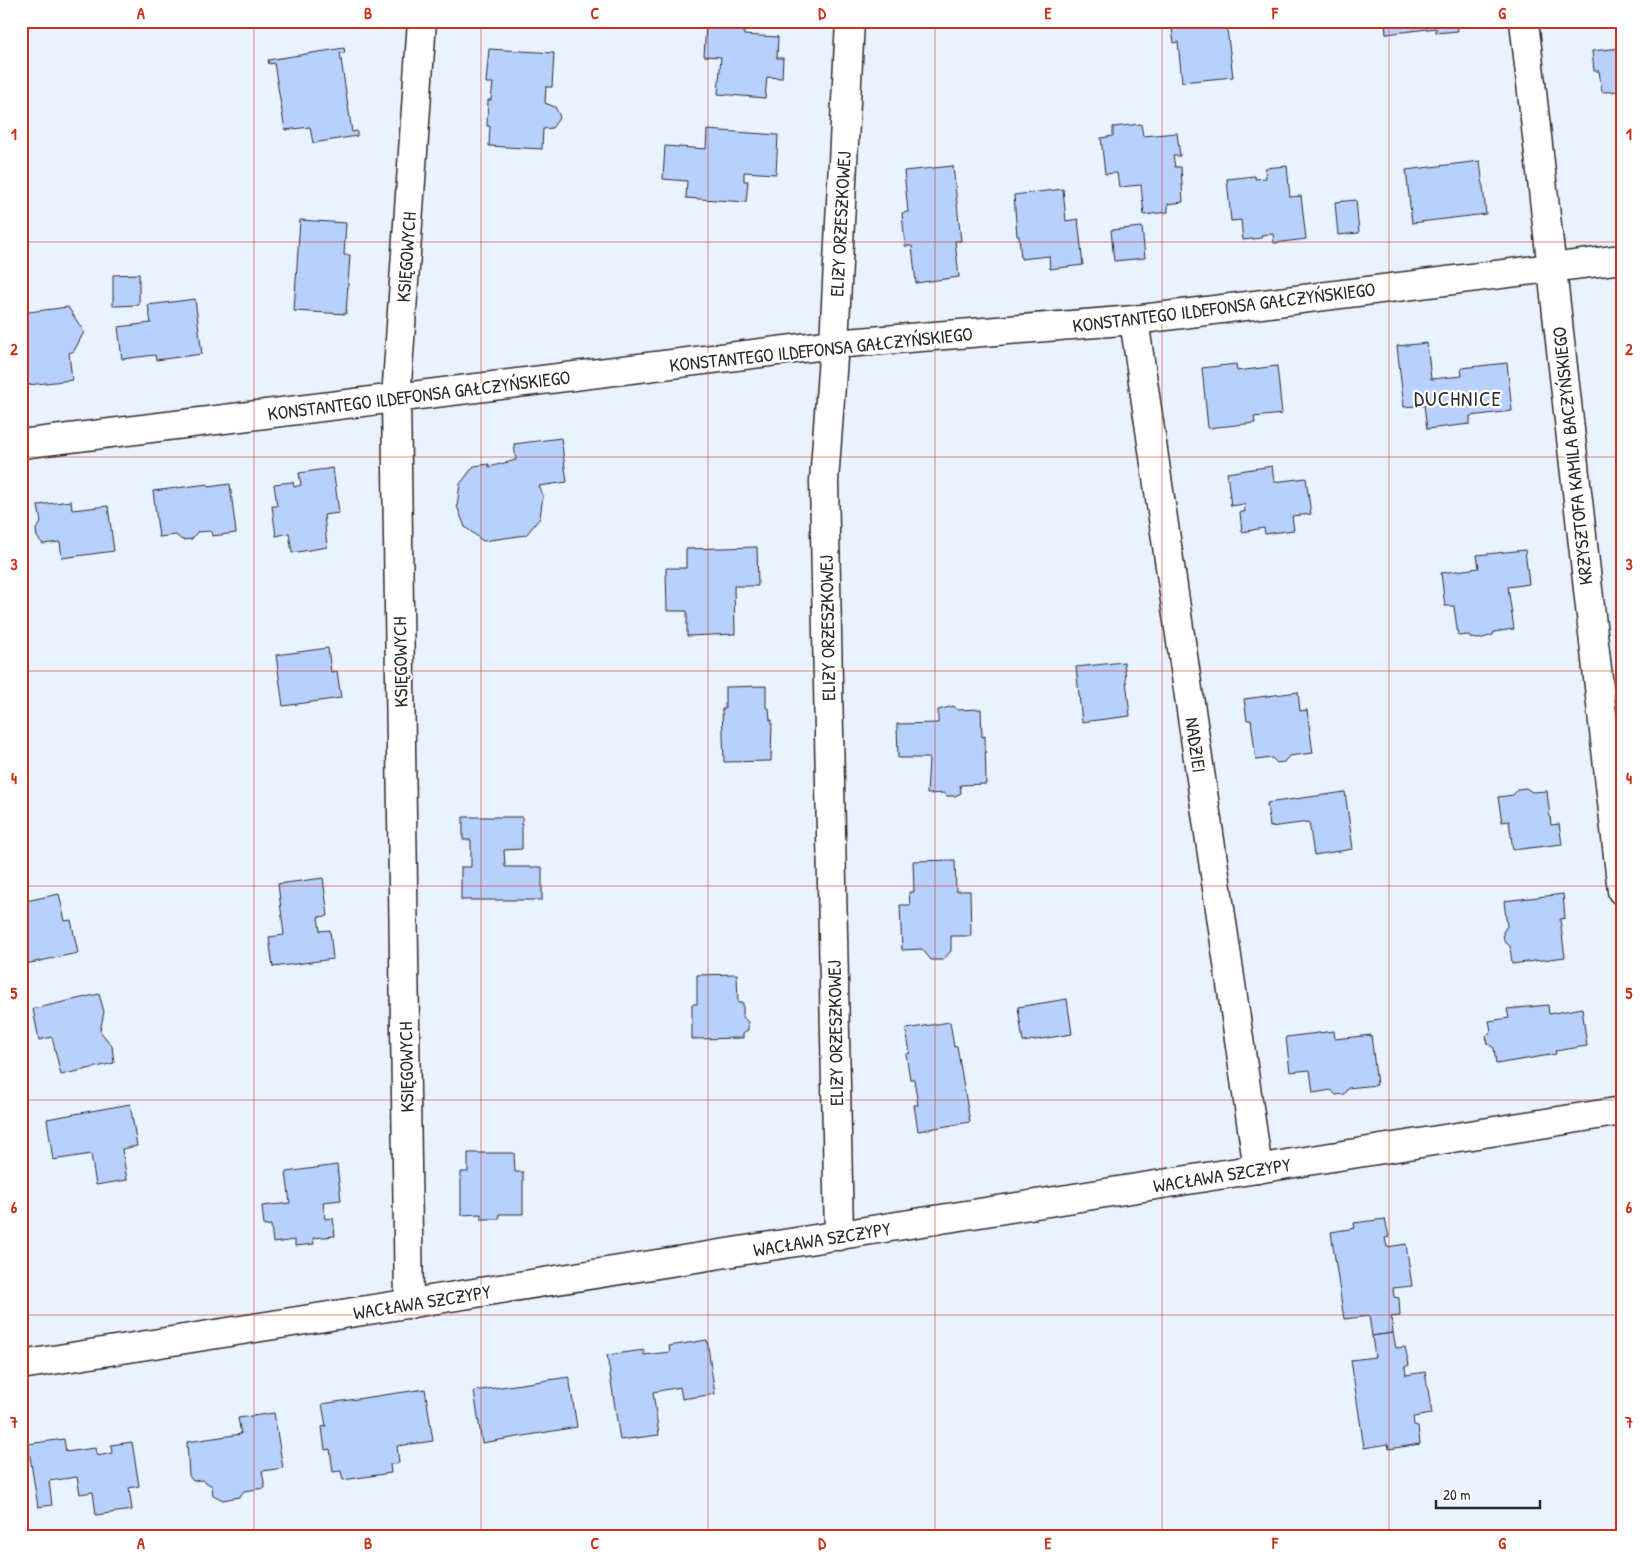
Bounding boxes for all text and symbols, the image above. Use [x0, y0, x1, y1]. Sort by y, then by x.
text: A [137, 2, 145, 24]
text: B [364, 2, 372, 24]
text: C [591, 2, 600, 24]
text: D [818, 2, 826, 24]
text: E [1044, 2, 1052, 24]
text: F [1271, 2, 1279, 24]
text: G [1498, 2, 1506, 24]
text: 1 [11, 123, 17, 145]
text: 1 [1626, 123, 1632, 145]
street label: ELIZY ORZESZKOWEJ [823, 151, 857, 297]
street label: KSIĘGOWYCH [390, 211, 422, 303]
street label: KONSTANTEGO ILDEFONSA GAŁCZYŃSKIEGO [1071, 276, 1377, 338]
street label: KONSTANTEGO ILDEFONSA GAŁCZYŃSKIEGO [668, 320, 974, 378]
street label: KRZYSZTOFA KAMILA BACZYŃSKIEGO [1546, 326, 1598, 586]
text: 2 [10, 338, 18, 360]
text: 2 [1625, 338, 1633, 360]
street label: KONSTANTEGO ILDEFONSA GAŁCZYŃSKIEGO [266, 364, 572, 426]
district label: DUCHNICE [1414, 384, 1502, 413]
text: 3 [10, 553, 18, 575]
text: 3 [1625, 553, 1633, 575]
street label: ELIZY ORZESZKOWEJ [813, 555, 841, 701]
street label: KSIĘGOWYCH [386, 616, 414, 708]
street label: NADZIEI [1179, 716, 1213, 774]
text: 4 [11, 767, 17, 789]
text: 4 [1626, 767, 1632, 789]
street label: ELIZY ORZESZKOWEJ [821, 960, 849, 1106]
text: 5 [11, 982, 18, 1004]
text: 5 [1626, 982, 1633, 1004]
street label: KSIĘGOWYCH [392, 1021, 420, 1113]
street label: WACŁAWA SZCZYPY [1151, 1151, 1293, 1199]
text: 6 [11, 1196, 18, 1218]
text: 6 [1626, 1196, 1633, 1218]
street label: WACŁAWA SZCZYPY [751, 1215, 893, 1263]
street label: WACŁAWA SZCZYPY [351, 1278, 493, 1326]
text: 7 [9, 1411, 18, 1433]
text: 7 [1624, 1411, 1633, 1433]
scale bar [1436, 1477, 1539, 1509]
text: 20 m [1443, 1484, 1470, 1505]
text: A [137, 1532, 145, 1554]
text: B [364, 1532, 372, 1554]
text: C [591, 1532, 600, 1554]
text: D [818, 1532, 826, 1554]
text: E [1044, 1532, 1052, 1554]
text: F [1271, 1532, 1279, 1554]
text: G [1498, 1532, 1506, 1554]

